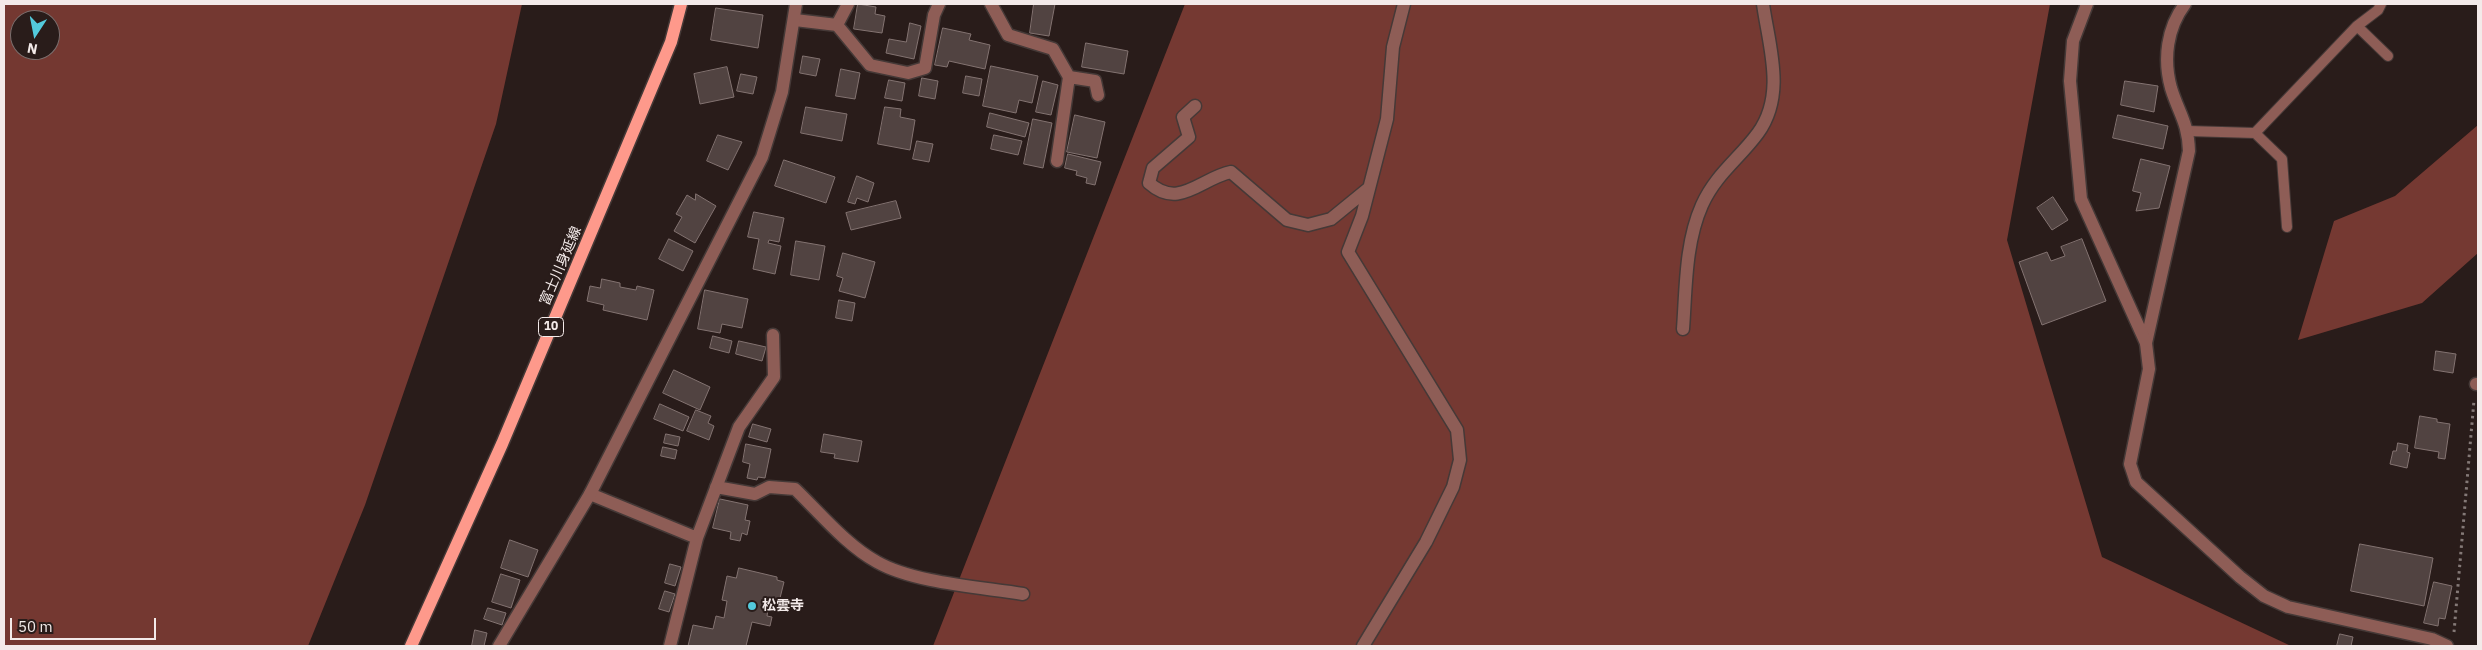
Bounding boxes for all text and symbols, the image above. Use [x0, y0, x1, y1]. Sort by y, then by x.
north arrow [10, 10, 60, 60]
text: N [26, 39, 39, 59]
street label: 富士川身延線 [537, 224, 585, 308]
road number: 10 [538, 318, 564, 337]
place label: 松雲寺 [762, 598, 804, 614]
marker: 松雲寺 [746, 600, 758, 612]
scale bar [12, 608, 159, 640]
text: 50 m [18, 617, 53, 636]

